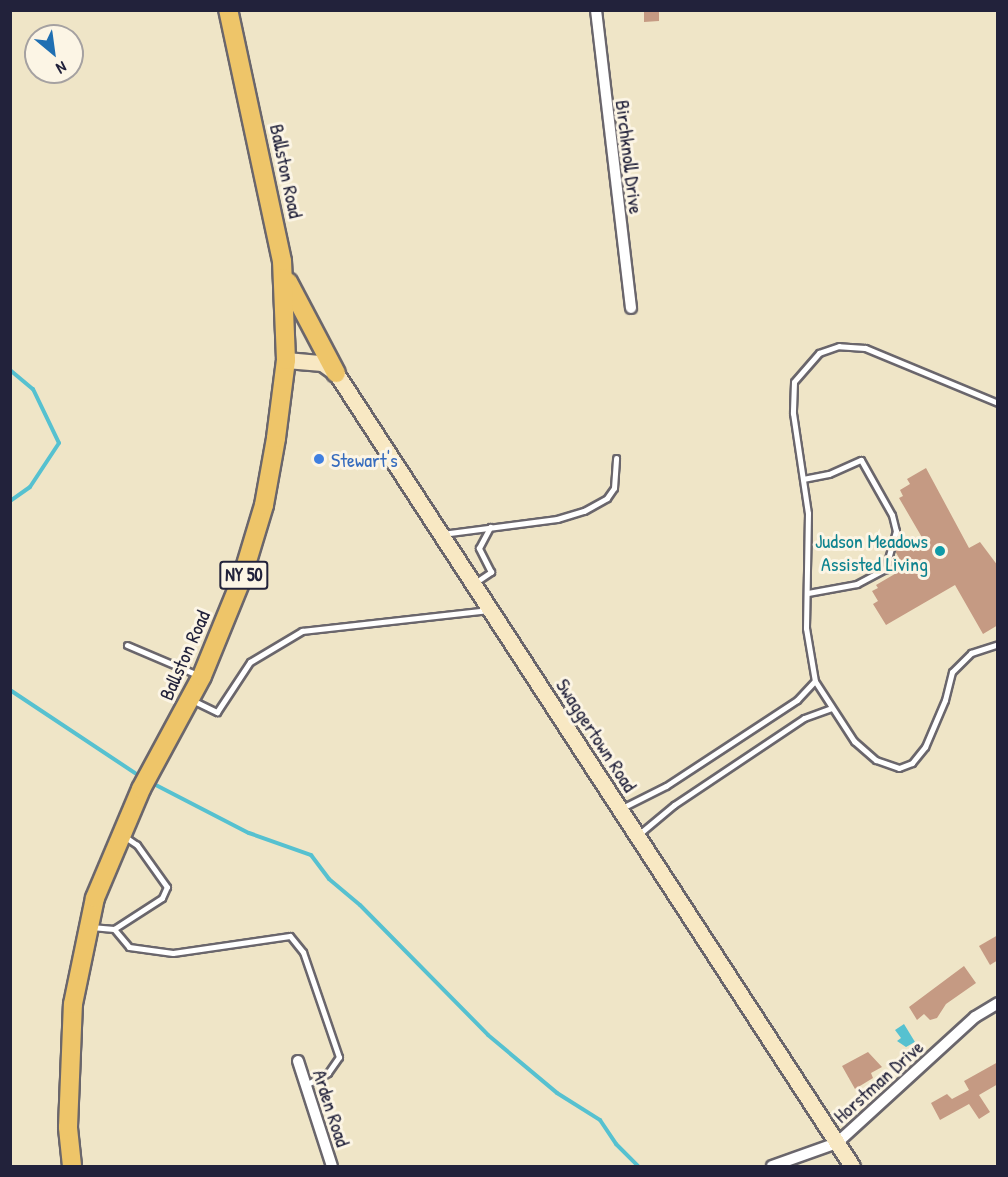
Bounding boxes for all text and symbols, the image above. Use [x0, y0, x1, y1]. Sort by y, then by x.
north arrow [24, 24, 84, 84]
text: N [53, 56, 71, 80]
street label: Birchknoll Drive [611, 99, 649, 215]
street label: Ballston Road [265, 122, 309, 220]
place label: Stewart's [331, 447, 398, 471]
marker: Stewart's [312, 452, 326, 466]
place label: Judson Meadows Assisted Living [815, 528, 928, 575]
marker: Judson Meadows Assisted Living [933, 544, 947, 558]
road number: NY 50 [218, 560, 270, 590]
street label: Ballston Road [154, 606, 214, 704]
street label: Swaggertown Road [551, 674, 643, 796]
street label: Horstman Drive [828, 1034, 928, 1128]
street label: Arden Road [308, 1066, 356, 1150]

